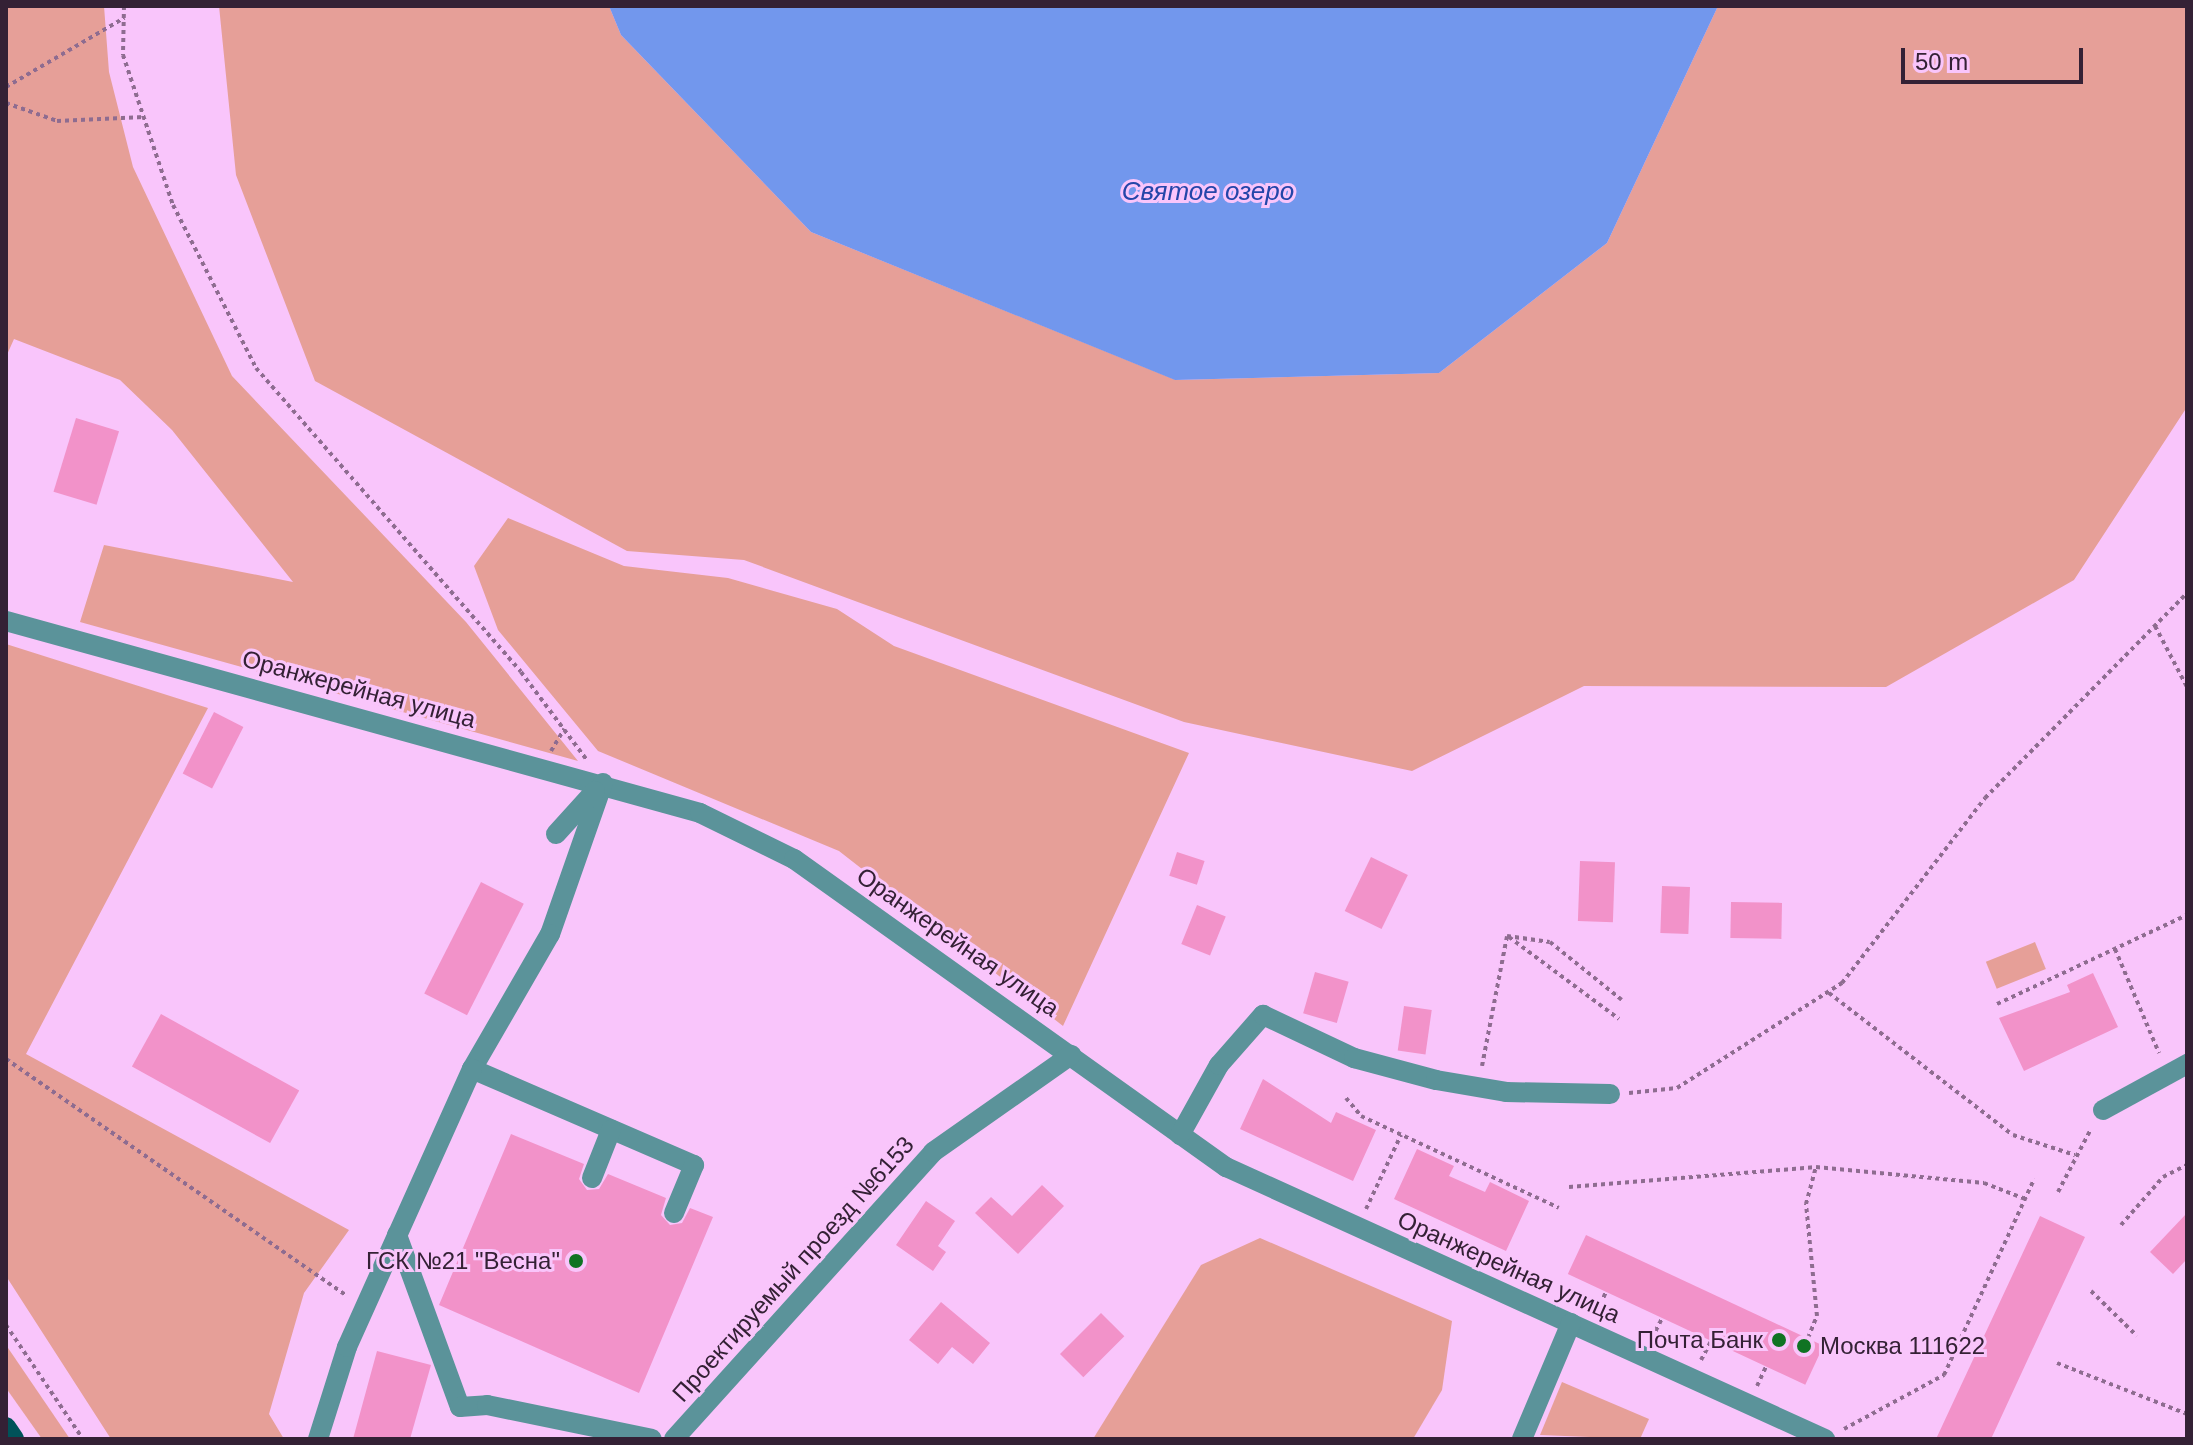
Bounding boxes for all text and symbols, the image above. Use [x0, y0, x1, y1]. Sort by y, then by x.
scale bar [1905, 32, 2087, 82]
text: 50 m [1915, 48, 1968, 75]
water label: Святое озеро [1122, 176, 1294, 208]
street label: Оранжерейная улица [239, 644, 479, 734]
street label: Оранжерейная улица [851, 861, 1065, 1023]
street label: Проектируемый проезд №6153 [666, 1130, 920, 1408]
street label: Оранжерейная улица [1393, 1205, 1625, 1329]
place label: ГСК №21 "Весна" [366, 1247, 560, 1275]
marker: ГСК №21 "Весна" [567, 1252, 585, 1270]
place label: Почта Банк [1637, 1326, 1763, 1354]
marker: Почта Банк [1770, 1331, 1788, 1349]
place label: Москва 111622 [1820, 1332, 1985, 1360]
marker: Москва 111622 [1795, 1337, 1813, 1355]

